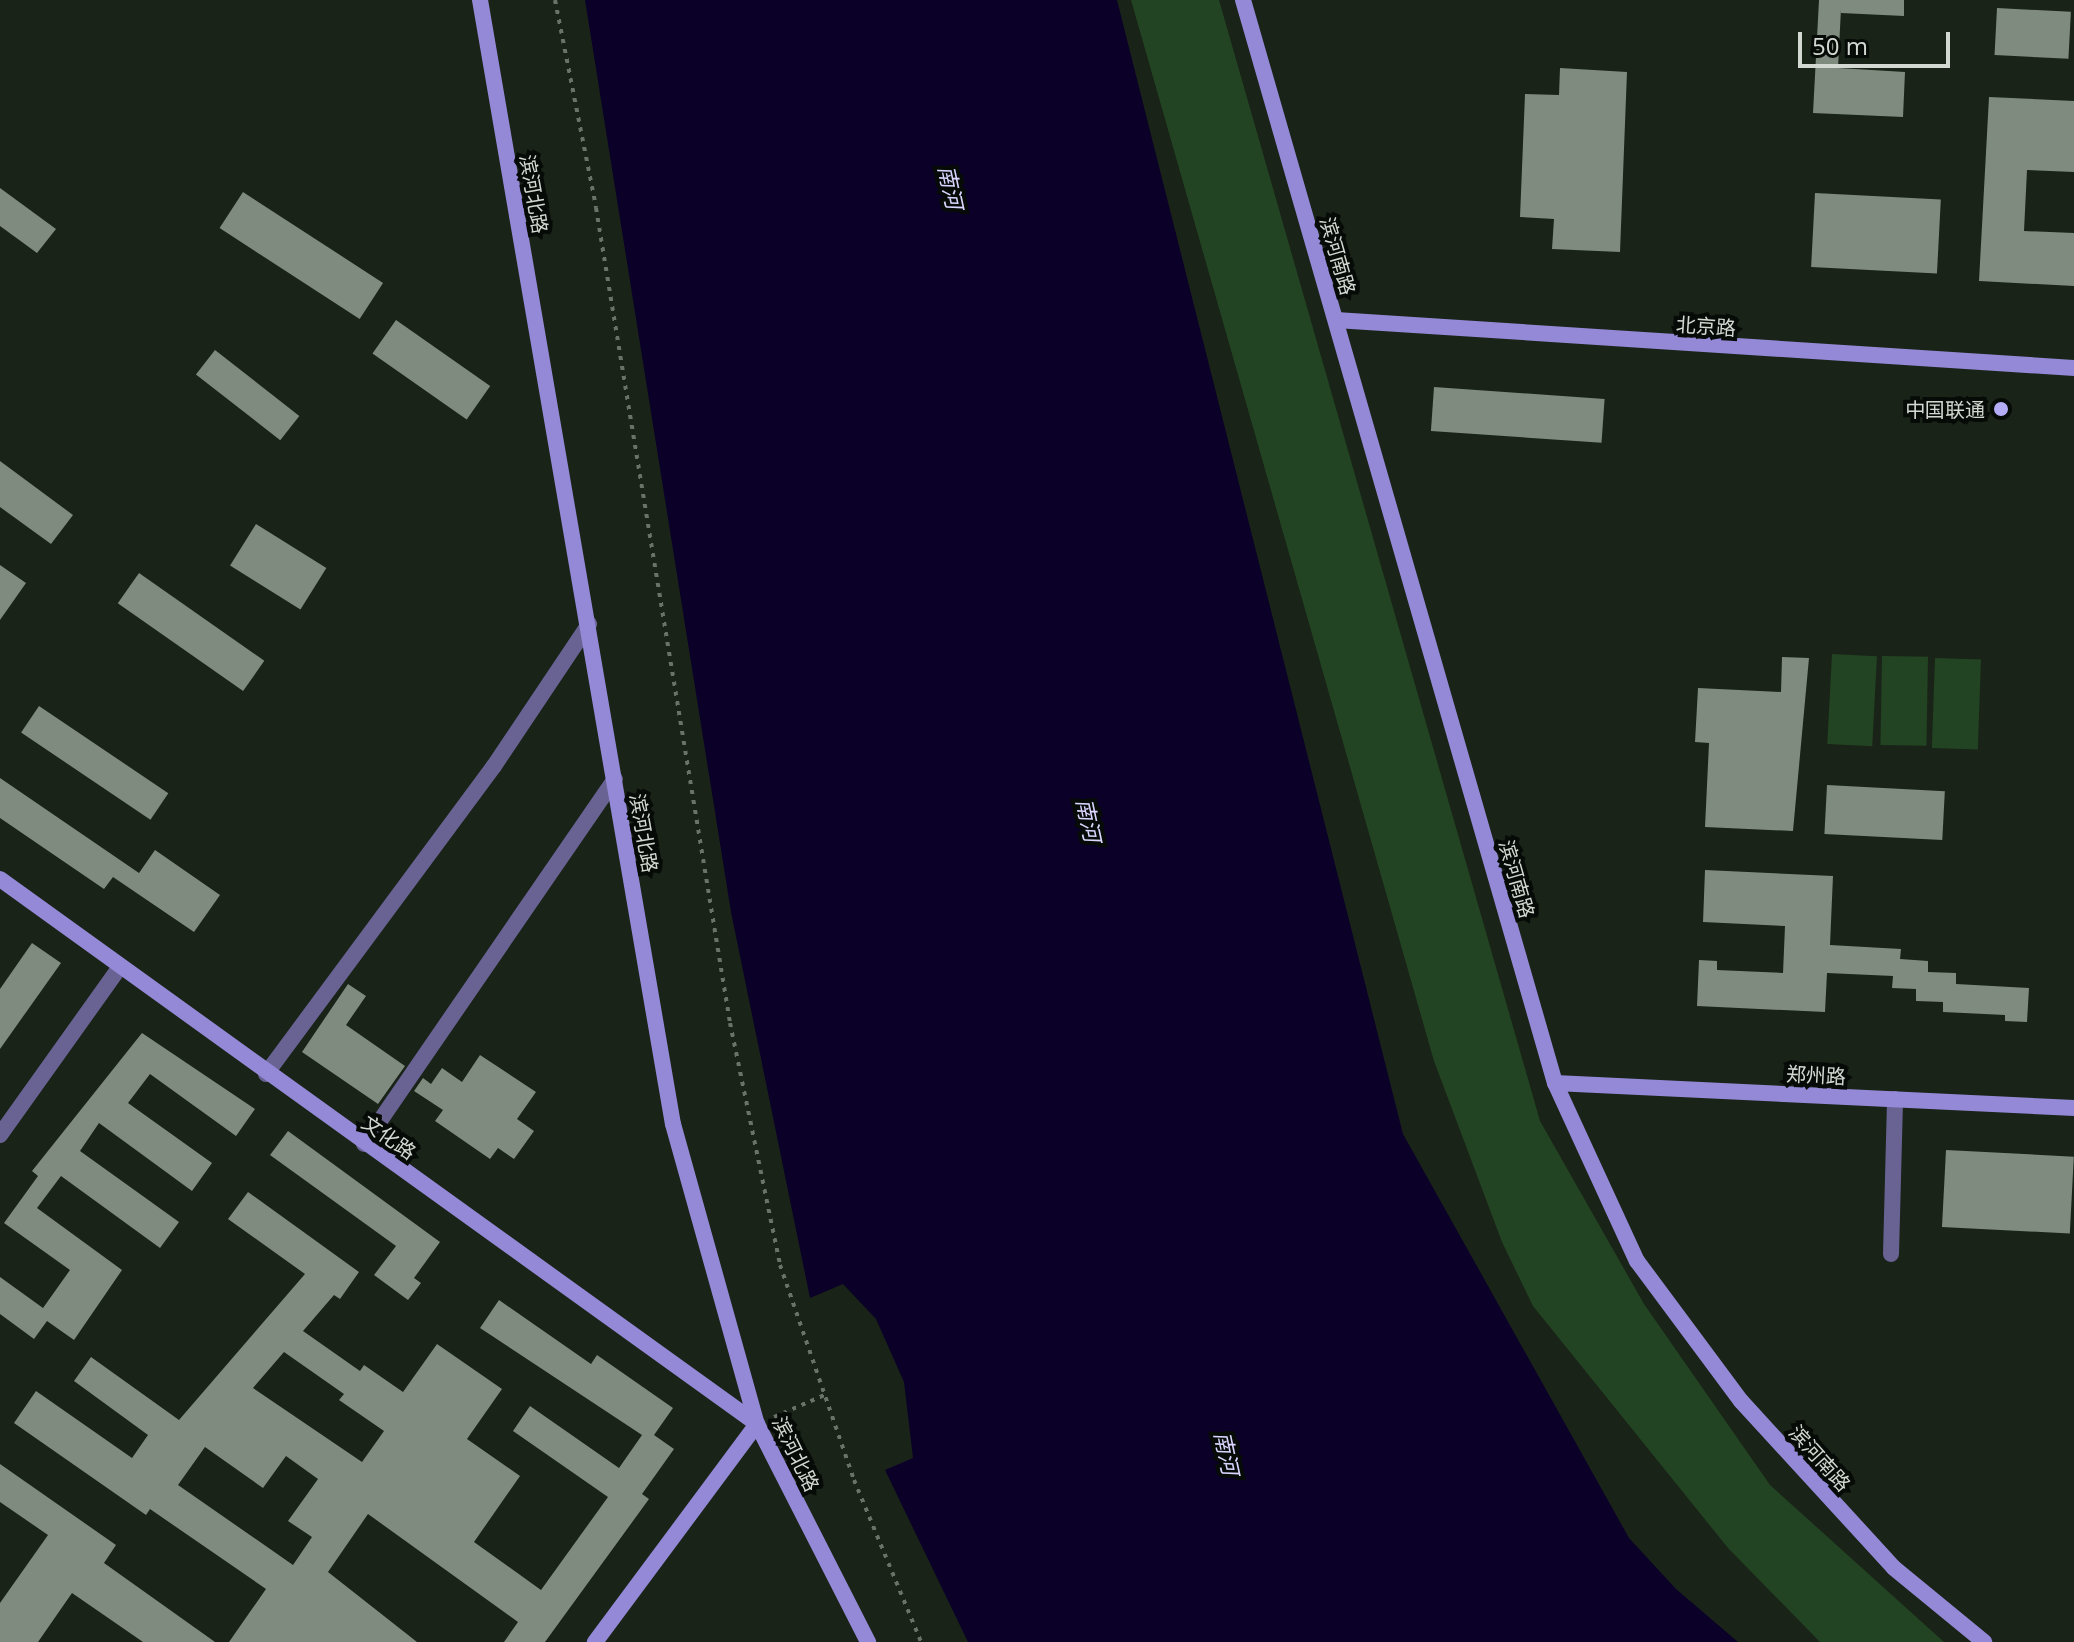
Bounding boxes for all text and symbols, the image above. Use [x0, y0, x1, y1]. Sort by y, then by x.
scale bar [1802, 16, 1954, 66]
text: 50 m [1812, 29, 1868, 62]
street label: 滨河北路 [515, 153, 553, 235]
water label: 南河 [934, 163, 968, 211]
street label: 滨河南路 [1315, 214, 1361, 298]
street label: 北京路 [1675, 312, 1737, 340]
place label: 中国联通 [1905, 397, 1985, 421]
marker: 中国联通 [1992, 400, 2010, 418]
street label: 滨河北路 [625, 792, 663, 874]
water label: 南河 [1072, 796, 1106, 844]
street label: 滨河南路 [1494, 837, 1540, 921]
street label: 郑州路 [1785, 1061, 1847, 1089]
street label: 文化路 [358, 1110, 420, 1164]
street label: 滨河北路 [768, 1413, 824, 1495]
street label: 滨河南路 [1784, 1420, 1856, 1496]
water label: 南河 [1210, 1429, 1244, 1477]

